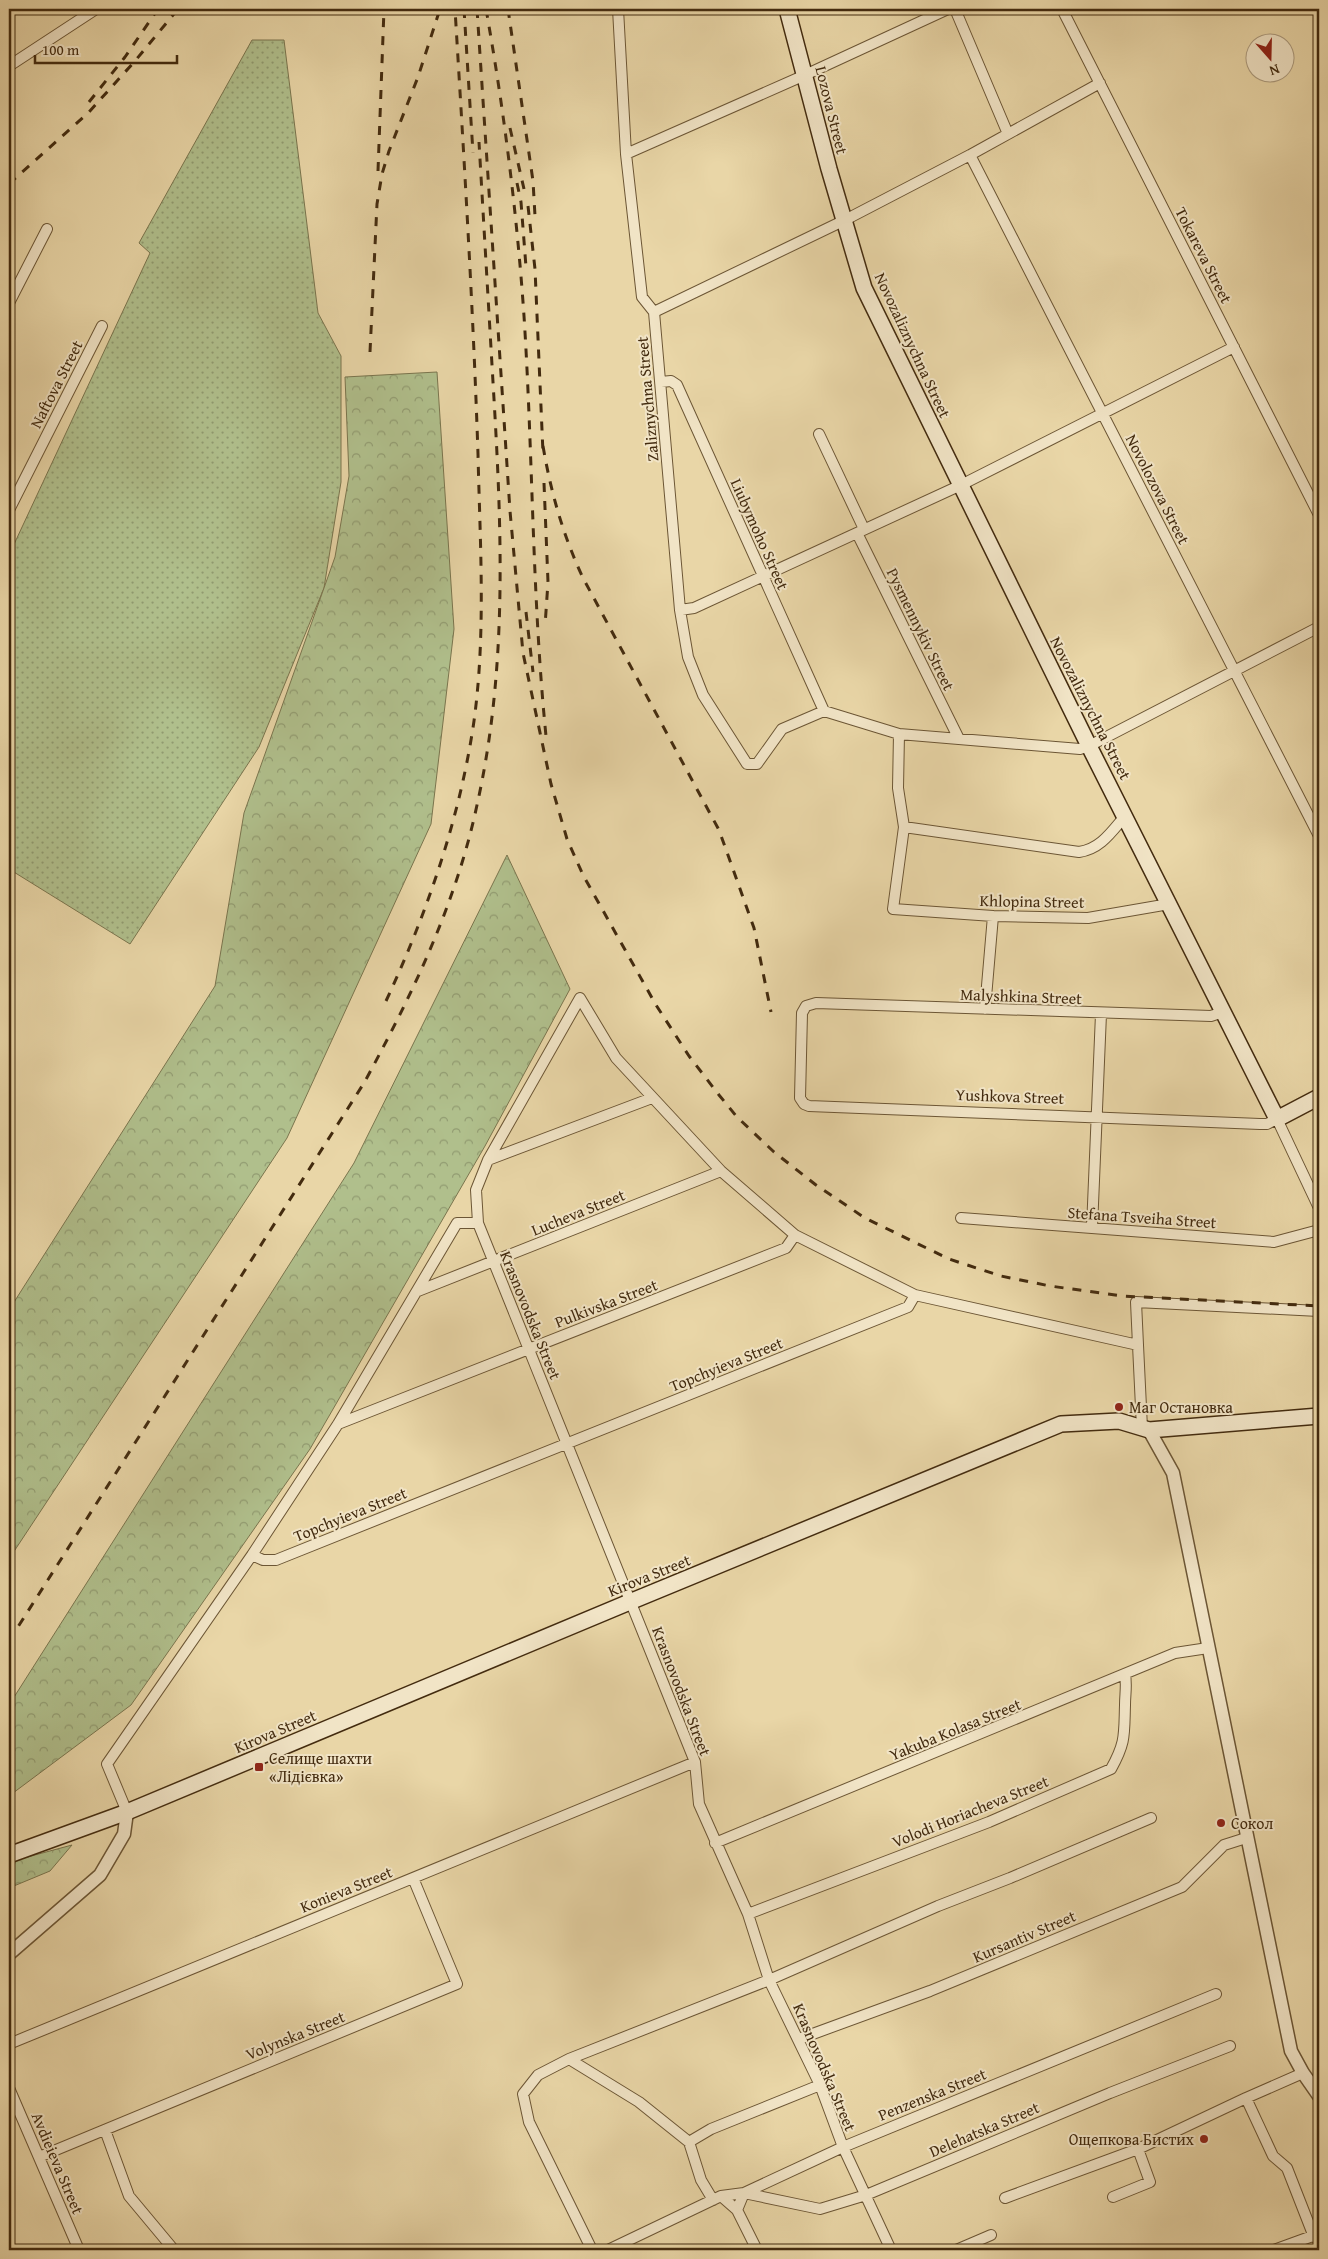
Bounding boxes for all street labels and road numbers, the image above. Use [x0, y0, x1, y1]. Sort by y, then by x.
street label: Lozova Street [809, 63, 855, 157]
street label: Tokareva Street [1169, 203, 1239, 308]
street label: Novozaliznychna Street [869, 268, 957, 422]
street label: Zaliznychna Street [630, 335, 664, 462]
street label: Naftova Street [24, 336, 89, 432]
street label: Novolozova Street [1120, 430, 1196, 549]
street label: Liubymoho Street [725, 474, 795, 594]
street label: Pysmennykiv Street [881, 564, 961, 695]
street label: Novozaliznychna Street [1044, 632, 1138, 784]
street label: Khlopina Street [979, 888, 1085, 914]
street label: Malyshkina Street [960, 982, 1083, 1010]
street label: Yushkova Street [955, 1082, 1065, 1110]
street label: Lucheva Street [528, 1182, 629, 1242]
street label: Stefana Tsveiha Street [1067, 1200, 1218, 1234]
street label: Krasnovodska Street [494, 1247, 568, 1383]
street label: Pulkivska Street [551, 1272, 661, 1334]
street label: Topchyieva Street [666, 1330, 787, 1398]
street label: Topchyieva Street [290, 1480, 411, 1548]
street label: Kirova Street [604, 1547, 694, 1602]
street label: Krasnovodska Street [646, 1623, 718, 1760]
street label: Yakuba Kolasa Street [886, 1692, 1025, 1766]
street label: Kirova Street [230, 1703, 320, 1759]
street label: Volodi Horiacheva Street [888, 1768, 1052, 1853]
street label: Konieva Street [296, 1859, 396, 1918]
street label: Kursantiv Street [969, 1903, 1080, 1968]
street label: Krasnovodska Street [787, 1999, 863, 2135]
street label: Volynska Street [242, 2004, 349, 2066]
street label: Penzenska Street [874, 2061, 990, 2127]
street label: Delehatska Street [925, 2095, 1043, 2163]
street label: Avdieieva Street [26, 2108, 90, 2218]

